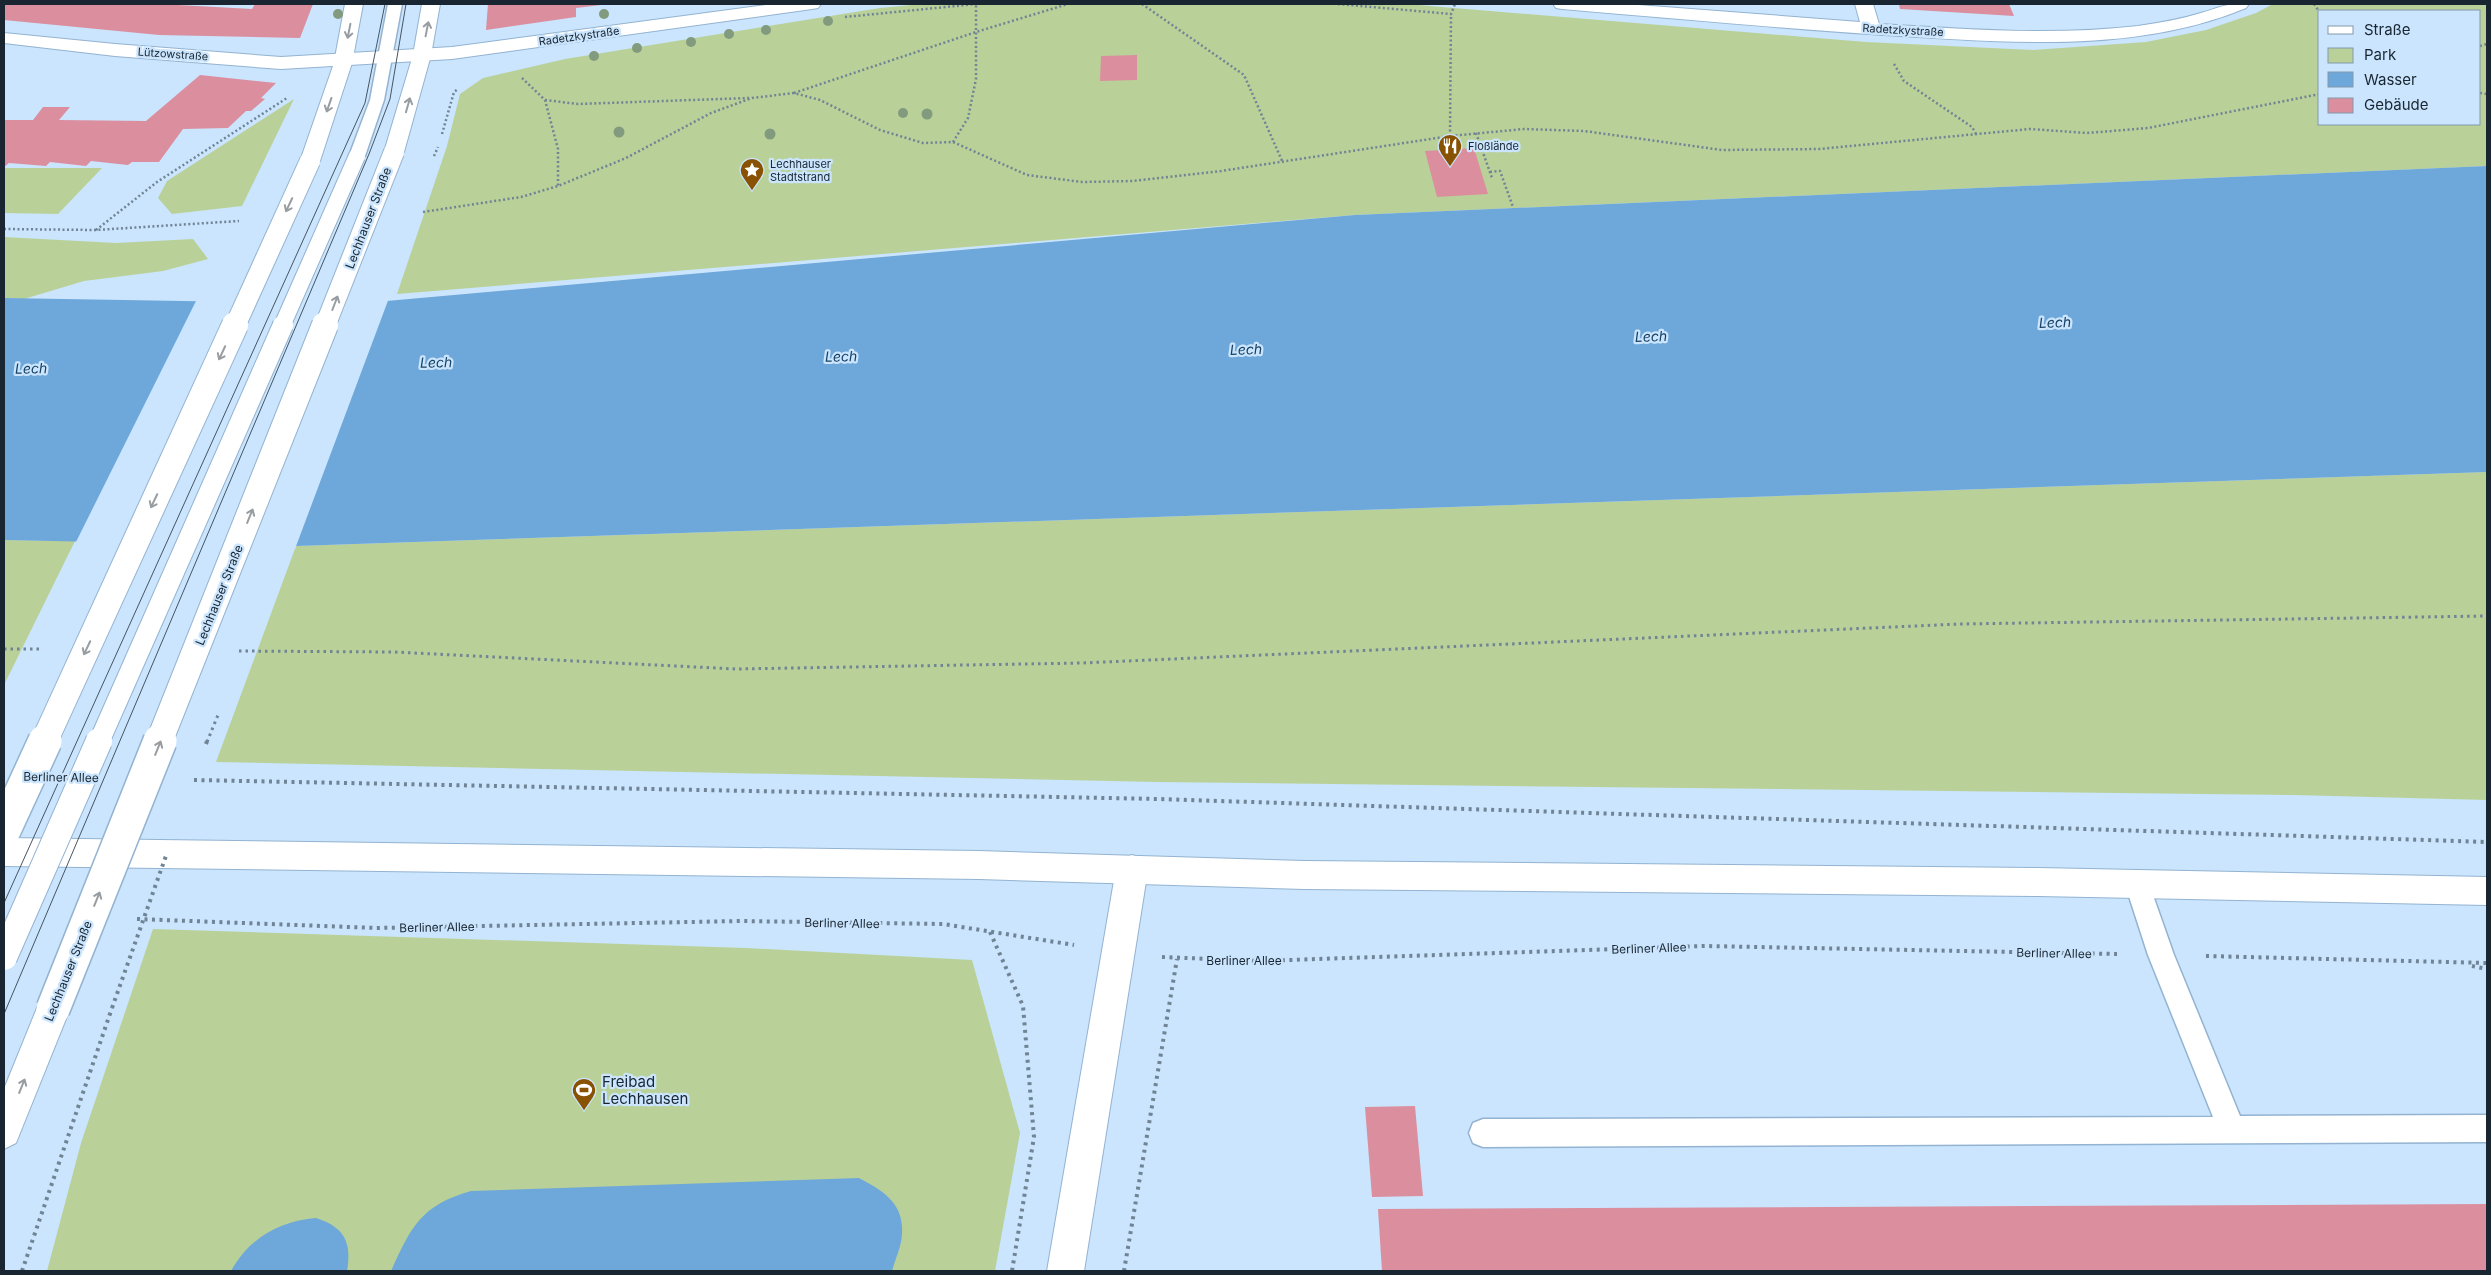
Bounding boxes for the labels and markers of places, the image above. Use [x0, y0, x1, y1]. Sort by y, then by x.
restaurant icon: Floßlände [1437, 133, 1463, 167]
place label: Floßlände [1468, 139, 1519, 153]
place icon: Lechhauser Stadtstrand [739, 157, 765, 191]
place label: Lechhauser Stadtstrand [770, 157, 831, 184]
place label: Freibad Lechhausen [602, 1072, 688, 1108]
sports icon: Freibad Lechhausen [571, 1077, 597, 1111]

